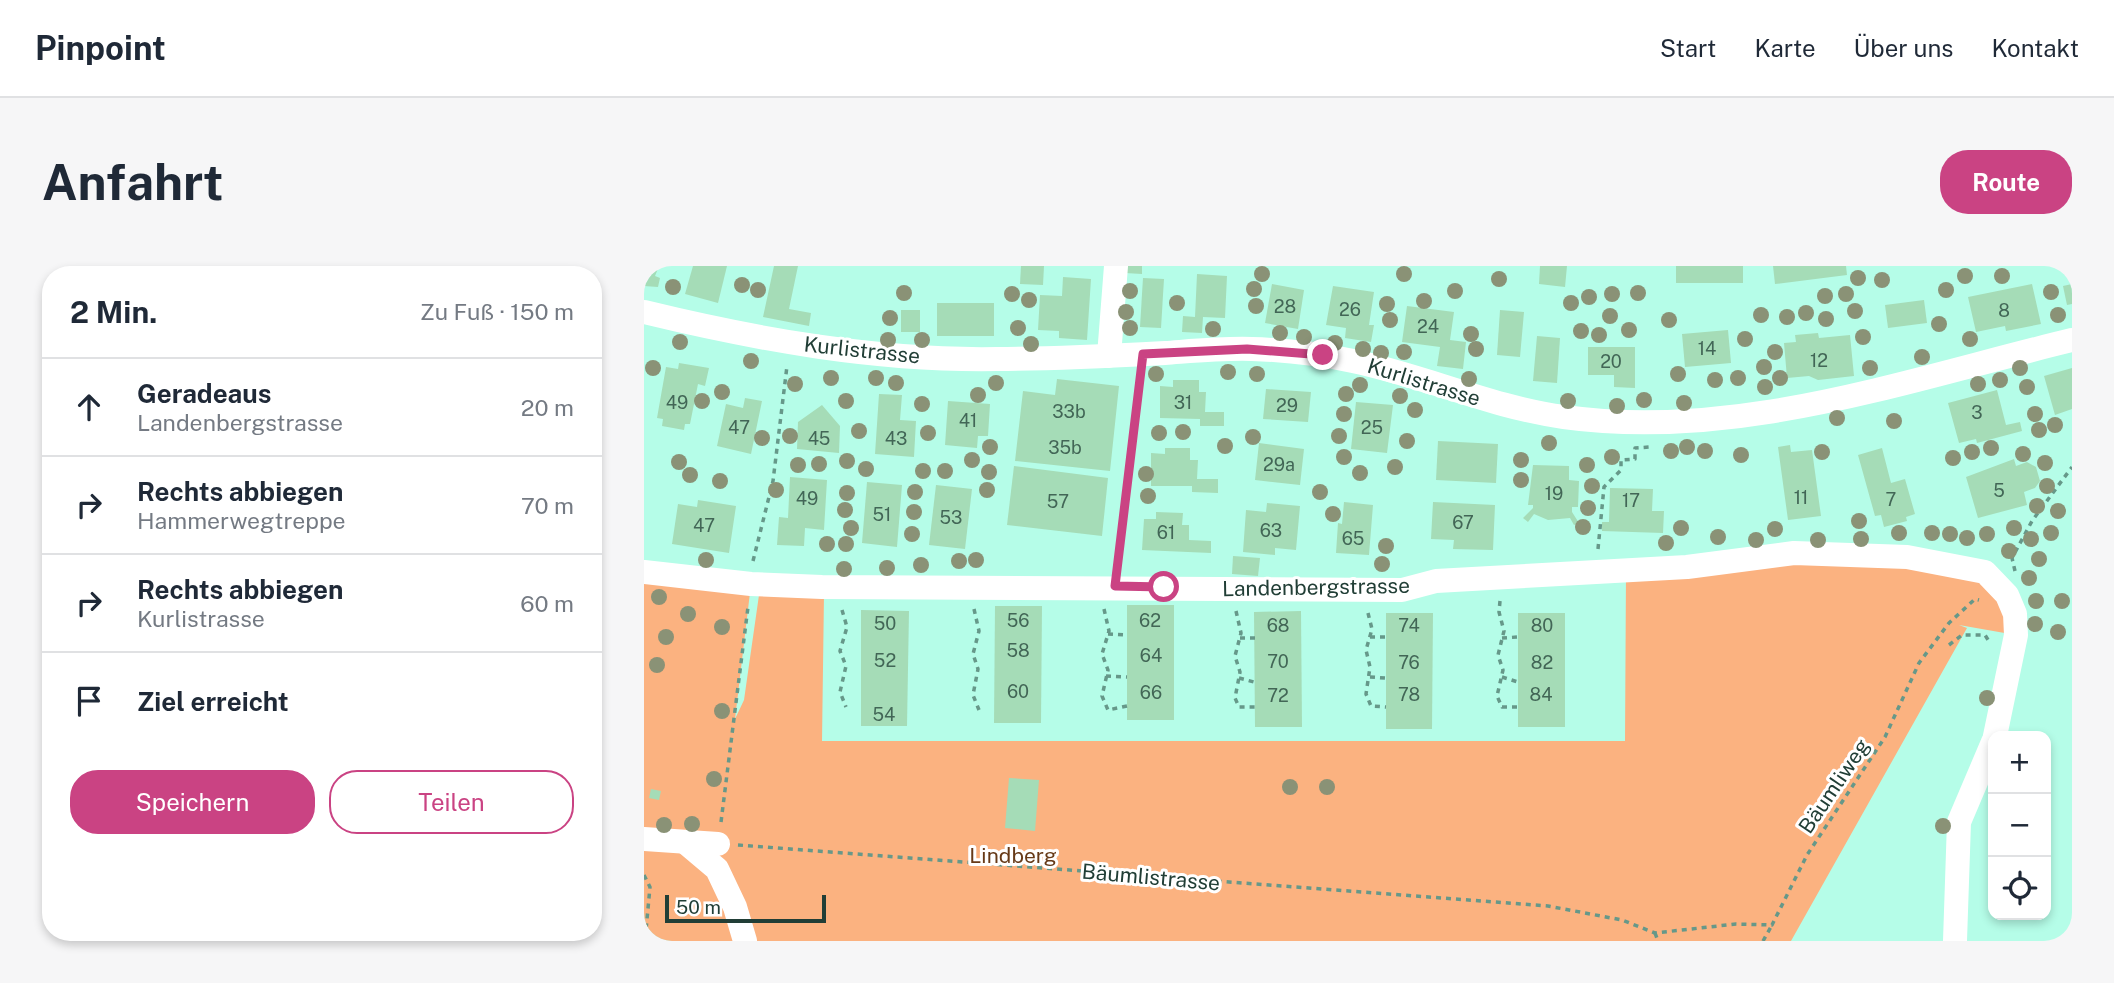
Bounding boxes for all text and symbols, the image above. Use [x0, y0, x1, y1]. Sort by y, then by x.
text: Pinpoint [35, 29, 166, 67]
text: Start [1660, 34, 1716, 62]
text: Karte [1754, 34, 1816, 62]
text: Über uns [1854, 34, 1953, 62]
text: Kontakt [1991, 34, 2079, 62]
button: Route [1940, 150, 2072, 214]
text: Anfahrt [42, 153, 223, 211]
text: 2 Min. [70, 294, 157, 330]
house number: 28 [1274, 296, 1296, 317]
text: Zu Fuß · 150 m [420, 298, 574, 325]
house number: 26 [1339, 299, 1361, 320]
house number: 8 [1998, 300, 2010, 321]
house number: 24 [1417, 316, 1439, 337]
street label: Kurlistrasse [803, 331, 921, 369]
house number: 14 [1698, 338, 1716, 359]
route end [1307, 339, 1338, 370]
house number: 12 [1810, 350, 1828, 371]
house number: 20 [1600, 351, 1622, 372]
street label: Kurlistrasse [1365, 353, 1483, 411]
text: Geradeaus [137, 378, 272, 409]
icon: ahead [70, 388, 108, 426]
house number: 49 [666, 392, 688, 413]
house number: 31 [1174, 392, 1192, 413]
text: 20 m [521, 394, 574, 421]
house number: 29 [1276, 395, 1298, 416]
house number: 33b [1052, 401, 1086, 422]
house number: 3 [1971, 402, 1983, 423]
text: Landenbergstrasse [137, 409, 343, 436]
house number: 41 [959, 410, 977, 431]
house number: 47 [728, 417, 750, 438]
house number: 25 [1361, 417, 1383, 438]
house number: 45 [808, 428, 830, 449]
house number: 43 [885, 428, 907, 449]
house number: 35b [1048, 437, 1082, 458]
house number: 29a [1263, 454, 1295, 475]
text: Rechts abbiegen [137, 476, 343, 507]
house number: 5 [1993, 480, 2005, 501]
house number: 19 [1545, 483, 1563, 504]
icon: right [70, 486, 108, 524]
house number: 11 [1794, 487, 1808, 508]
house number: 49 [796, 488, 818, 509]
house number: 7 [1886, 489, 1896, 510]
house number: 17 [1622, 490, 1640, 511]
house number: 57 [1047, 491, 1069, 512]
text: 70 m [521, 492, 574, 519]
house number: 51 [873, 504, 891, 525]
text: Hammerwegtreppe [137, 507, 346, 534]
house number: 53 [940, 507, 962, 528]
house number: 67 [1452, 512, 1474, 533]
house number: 47 [693, 515, 715, 536]
house number: 63 [1260, 520, 1282, 541]
house number: 61 [1157, 522, 1175, 543]
house number: 65 [1342, 528, 1364, 549]
route start [1148, 571, 1179, 602]
street label: Landenbergstrasse [1222, 573, 1410, 601]
text: Rechts abbiegen [137, 574, 343, 605]
icon: right [70, 584, 108, 622]
text: 60 m [520, 590, 574, 617]
text: Kurlistrasse [137, 605, 265, 632]
house number: 56 [1007, 610, 1029, 631]
house number: 62 [1139, 610, 1161, 631]
house number: 50 [874, 613, 896, 634]
house number: 68 [1267, 615, 1289, 636]
house number: 74 [1398, 615, 1420, 636]
house number: 80 [1531, 615, 1553, 636]
house number: 58 [1006, 640, 1030, 661]
house number: 64 [1140, 645, 1162, 666]
house number: 52 [874, 650, 896, 671]
house number: 70 [1267, 651, 1289, 672]
house number: 76 [1398, 652, 1420, 673]
house number: 82 [1531, 652, 1553, 673]
house number: 60 [1007, 681, 1029, 702]
icon: arrive [70, 682, 108, 720]
house number: 66 [1140, 682, 1162, 703]
house number: 78 [1398, 684, 1420, 705]
house number: 84 [1530, 684, 1552, 705]
house number: 72 [1267, 685, 1289, 706]
text: Ziel erreicht [137, 686, 289, 717]
house number: 54 [873, 704, 895, 725]
map controls [1988, 731, 2051, 920]
button: + [1988, 731, 2051, 794]
street label: Bäumliweg [1793, 734, 1875, 838]
button: Speichern [70, 770, 315, 834]
button: Teilen [329, 770, 574, 834]
button: − [1988, 794, 2051, 857]
park label: Lindberg [969, 843, 1057, 868]
button: locate [1988, 857, 2051, 920]
street label: Bäumlistrasse [1081, 859, 1221, 895]
scale bar [665, 892, 826, 924]
text: 50 m [676, 896, 721, 918]

